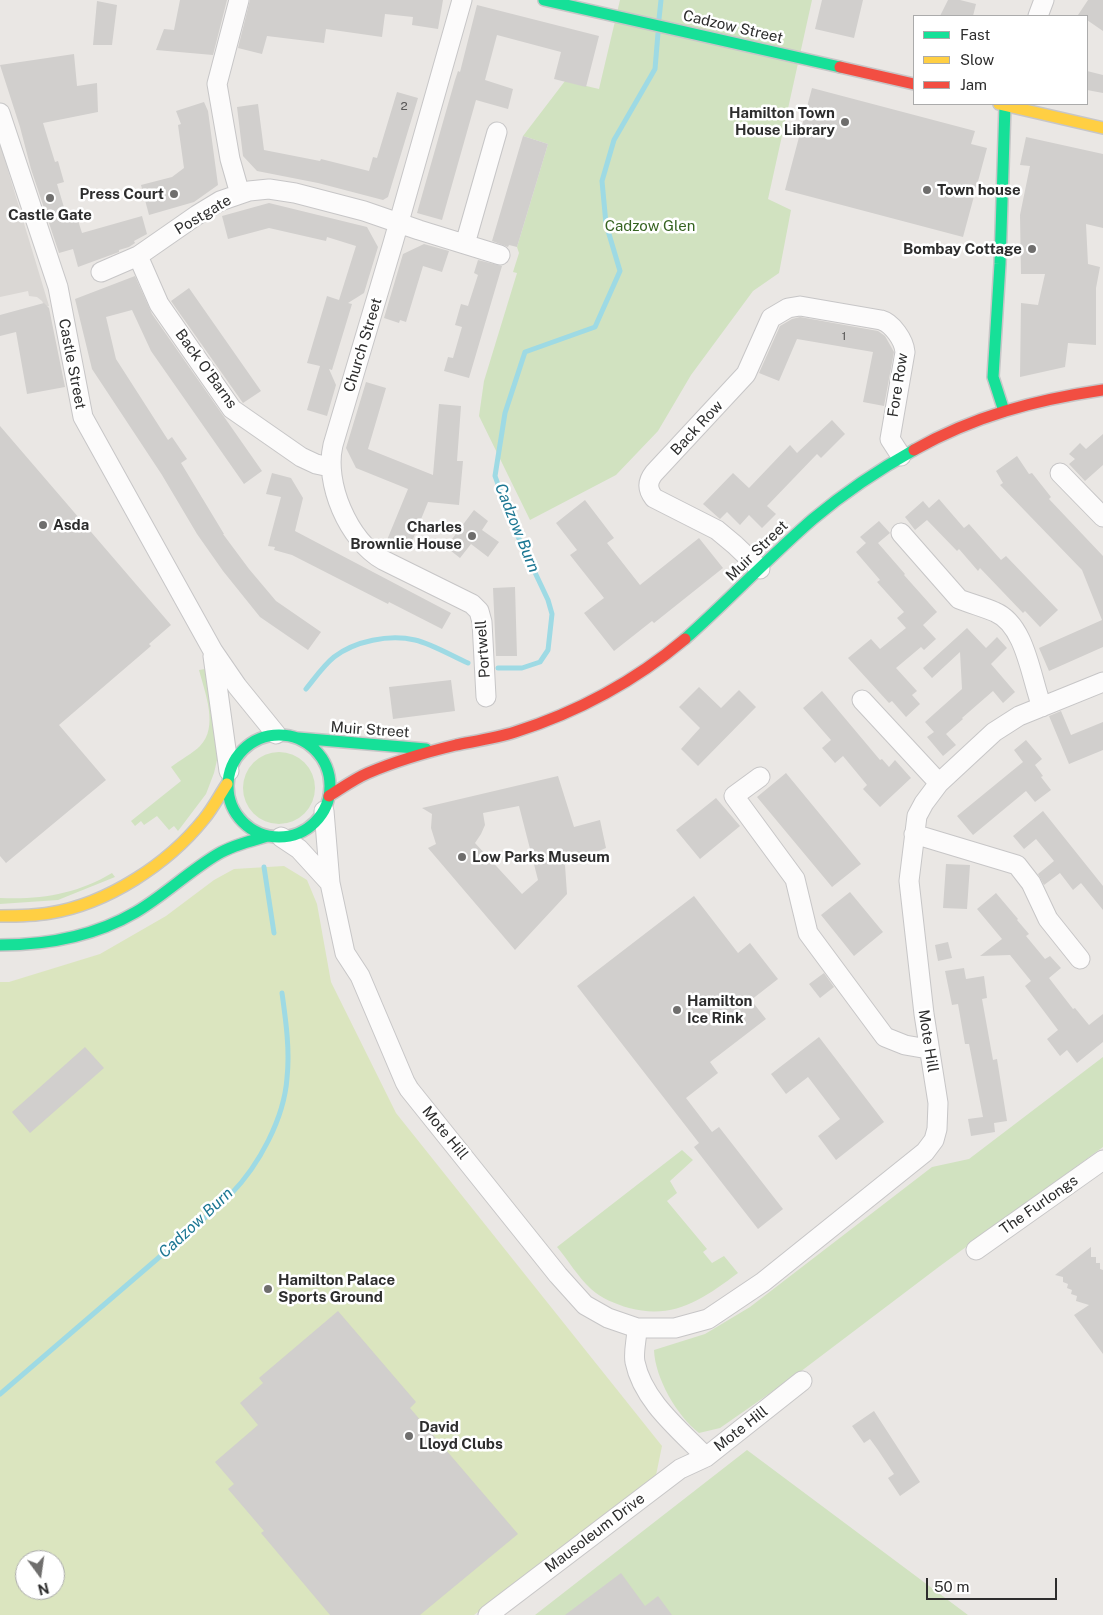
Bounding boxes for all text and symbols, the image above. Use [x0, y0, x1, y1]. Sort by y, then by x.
street label: Cadzow Street [681, 7, 785, 47]
legend [913, 15, 1088, 105]
text: Fast [960, 26, 990, 43]
text: Slow [960, 51, 994, 68]
text: Jam [960, 76, 987, 93]
house number: 2 [400, 99, 408, 113]
place label: Hamilton Town House Library [729, 104, 835, 139]
marker: Hamilton Town House Library [839, 116, 851, 128]
place label: Town house [937, 181, 1021, 199]
marker: Town house [921, 184, 933, 196]
place label: Press Court [80, 185, 164, 203]
marker: Press Court [168, 188, 180, 200]
street label: Postgate [172, 191, 234, 239]
marker: Castle Gate [44, 192, 56, 204]
place label: Castle Gate [8, 206, 92, 224]
park label: Cadzow Glen [605, 217, 695, 235]
place label: Bombay Cottage [903, 240, 1022, 258]
marker: Bombay Cottage [1026, 243, 1038, 255]
street label: Church Street [340, 296, 386, 394]
street label: Castle Street [54, 317, 90, 411]
street label: Back O'Barns [171, 326, 241, 412]
house number: 1 [842, 329, 846, 343]
street label: Fore Row [884, 351, 912, 419]
street label: Back Row [667, 397, 727, 459]
water label: Cadzow Burn [490, 481, 544, 575]
place label: Asda [53, 516, 89, 534]
street label: Muir Street [722, 517, 792, 585]
place label: Charles Brownlie House [350, 518, 462, 553]
marker: Asda [37, 519, 49, 531]
marker: Charles Brownlie House [466, 530, 478, 542]
street label: Portwell [472, 619, 494, 679]
street label: Muir Street [330, 718, 410, 742]
place label: Low Parks Museum [472, 848, 610, 866]
marker: Low Parks Museum [456, 851, 468, 863]
place label: Hamilton Ice Rink [687, 992, 752, 1027]
marker: Hamilton Ice Rink [671, 1004, 683, 1016]
street label: Mote Hill [914, 1008, 942, 1074]
street label: Mote Hill [418, 1103, 472, 1163]
street label: The Furlongs [997, 1172, 1081, 1238]
water label: Cadzow Burn [155, 1184, 237, 1262]
place label: Hamilton Palace Sports Ground [278, 1271, 395, 1306]
marker: Hamilton Palace Sports Ground [262, 1283, 274, 1295]
street label: Mote Hill [711, 1402, 771, 1456]
place label: David Lloyd Clubs [419, 1418, 503, 1453]
marker: David Lloyd Clubs [403, 1430, 415, 1442]
street label: Mausoleum Drive [542, 1490, 648, 1576]
north arrow [15, 1550, 65, 1600]
scale bar [928, 1568, 1059, 1600]
text: 50 m [934, 1578, 969, 1595]
text: N [36, 1579, 51, 1598]

